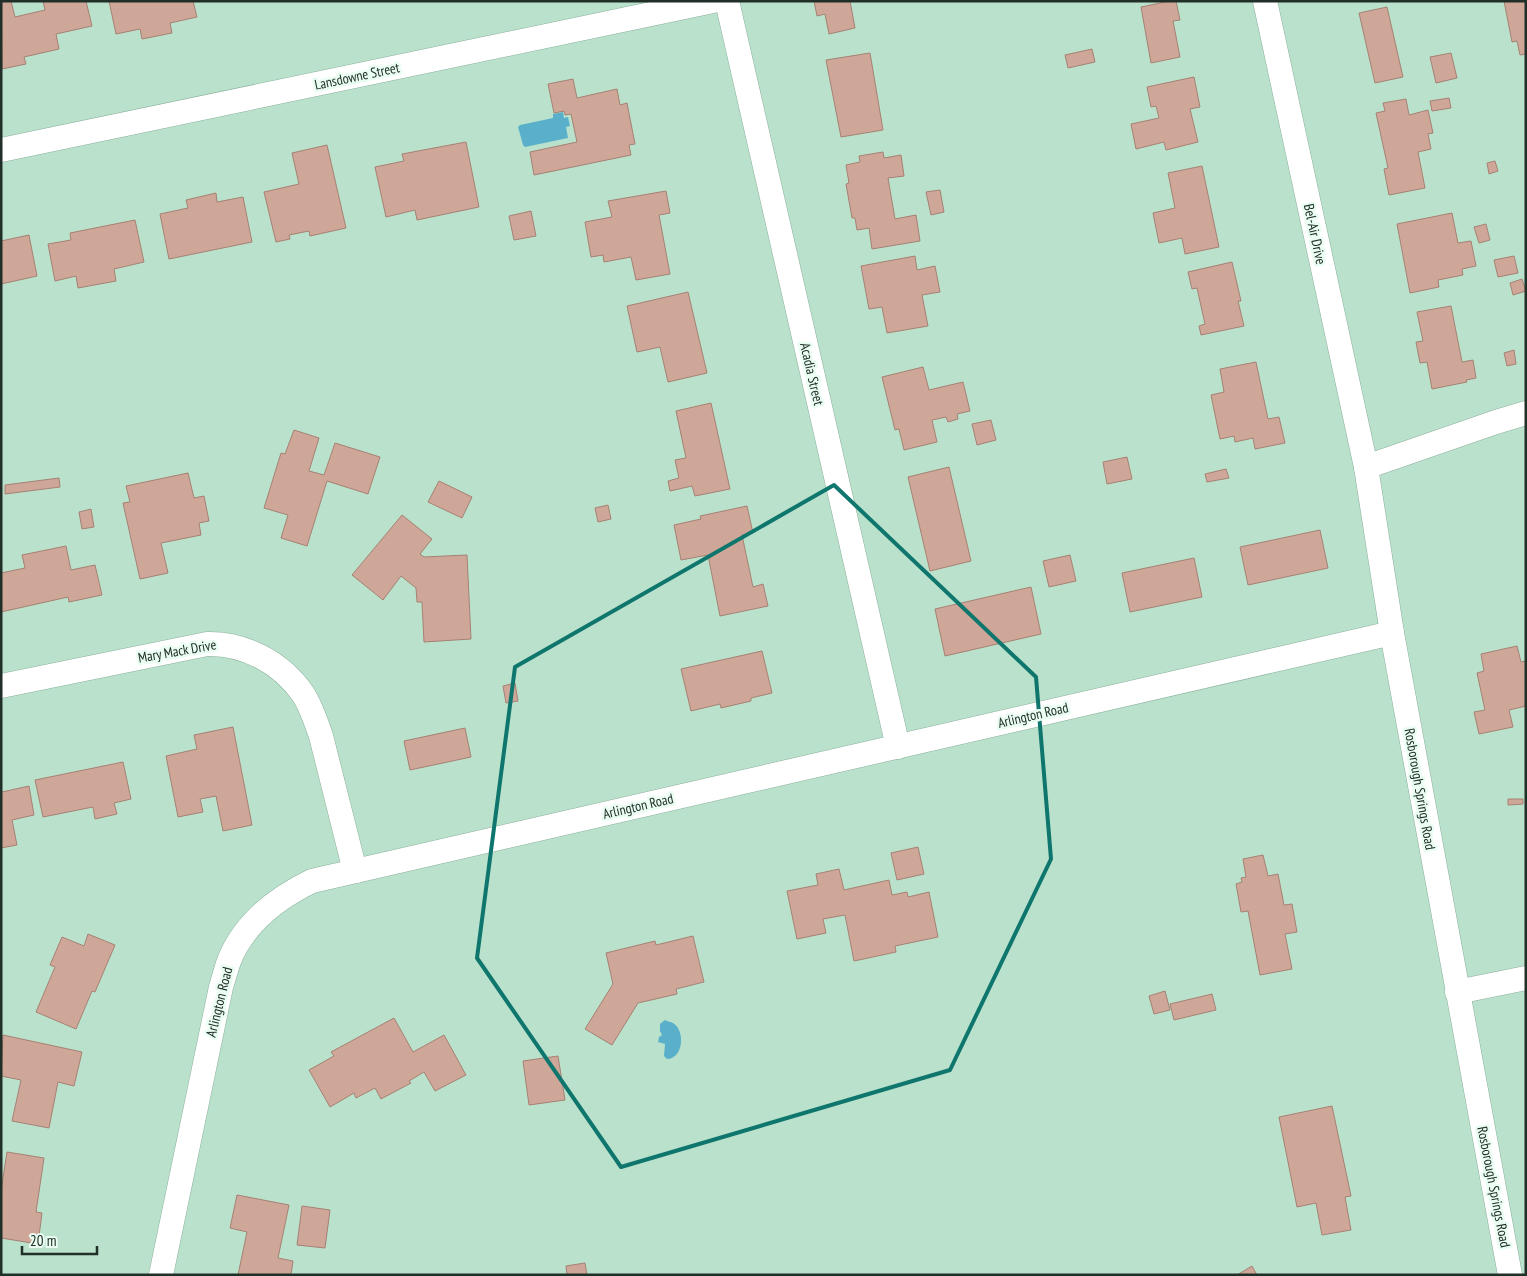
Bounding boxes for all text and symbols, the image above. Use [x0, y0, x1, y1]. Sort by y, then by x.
street label: Lansdowne Street [313, 58, 401, 94]
street label: Bel-Air Drive [1300, 202, 1330, 266]
street label: Acadia Street [796, 341, 828, 407]
street label: Mary Mack Drive [136, 635, 218, 667]
street label: Arlington Road [996, 698, 1070, 732]
street label: Rosborough Springs Road [1400, 727, 1440, 851]
street label: Arlington Road [601, 789, 675, 823]
street label: Arlington Road [202, 965, 236, 1039]
street label: Rosborough Springs Road [1473, 1125, 1515, 1249]
scale bar [22, 1224, 98, 1256]
text: 20 m [30, 1231, 56, 1250]

